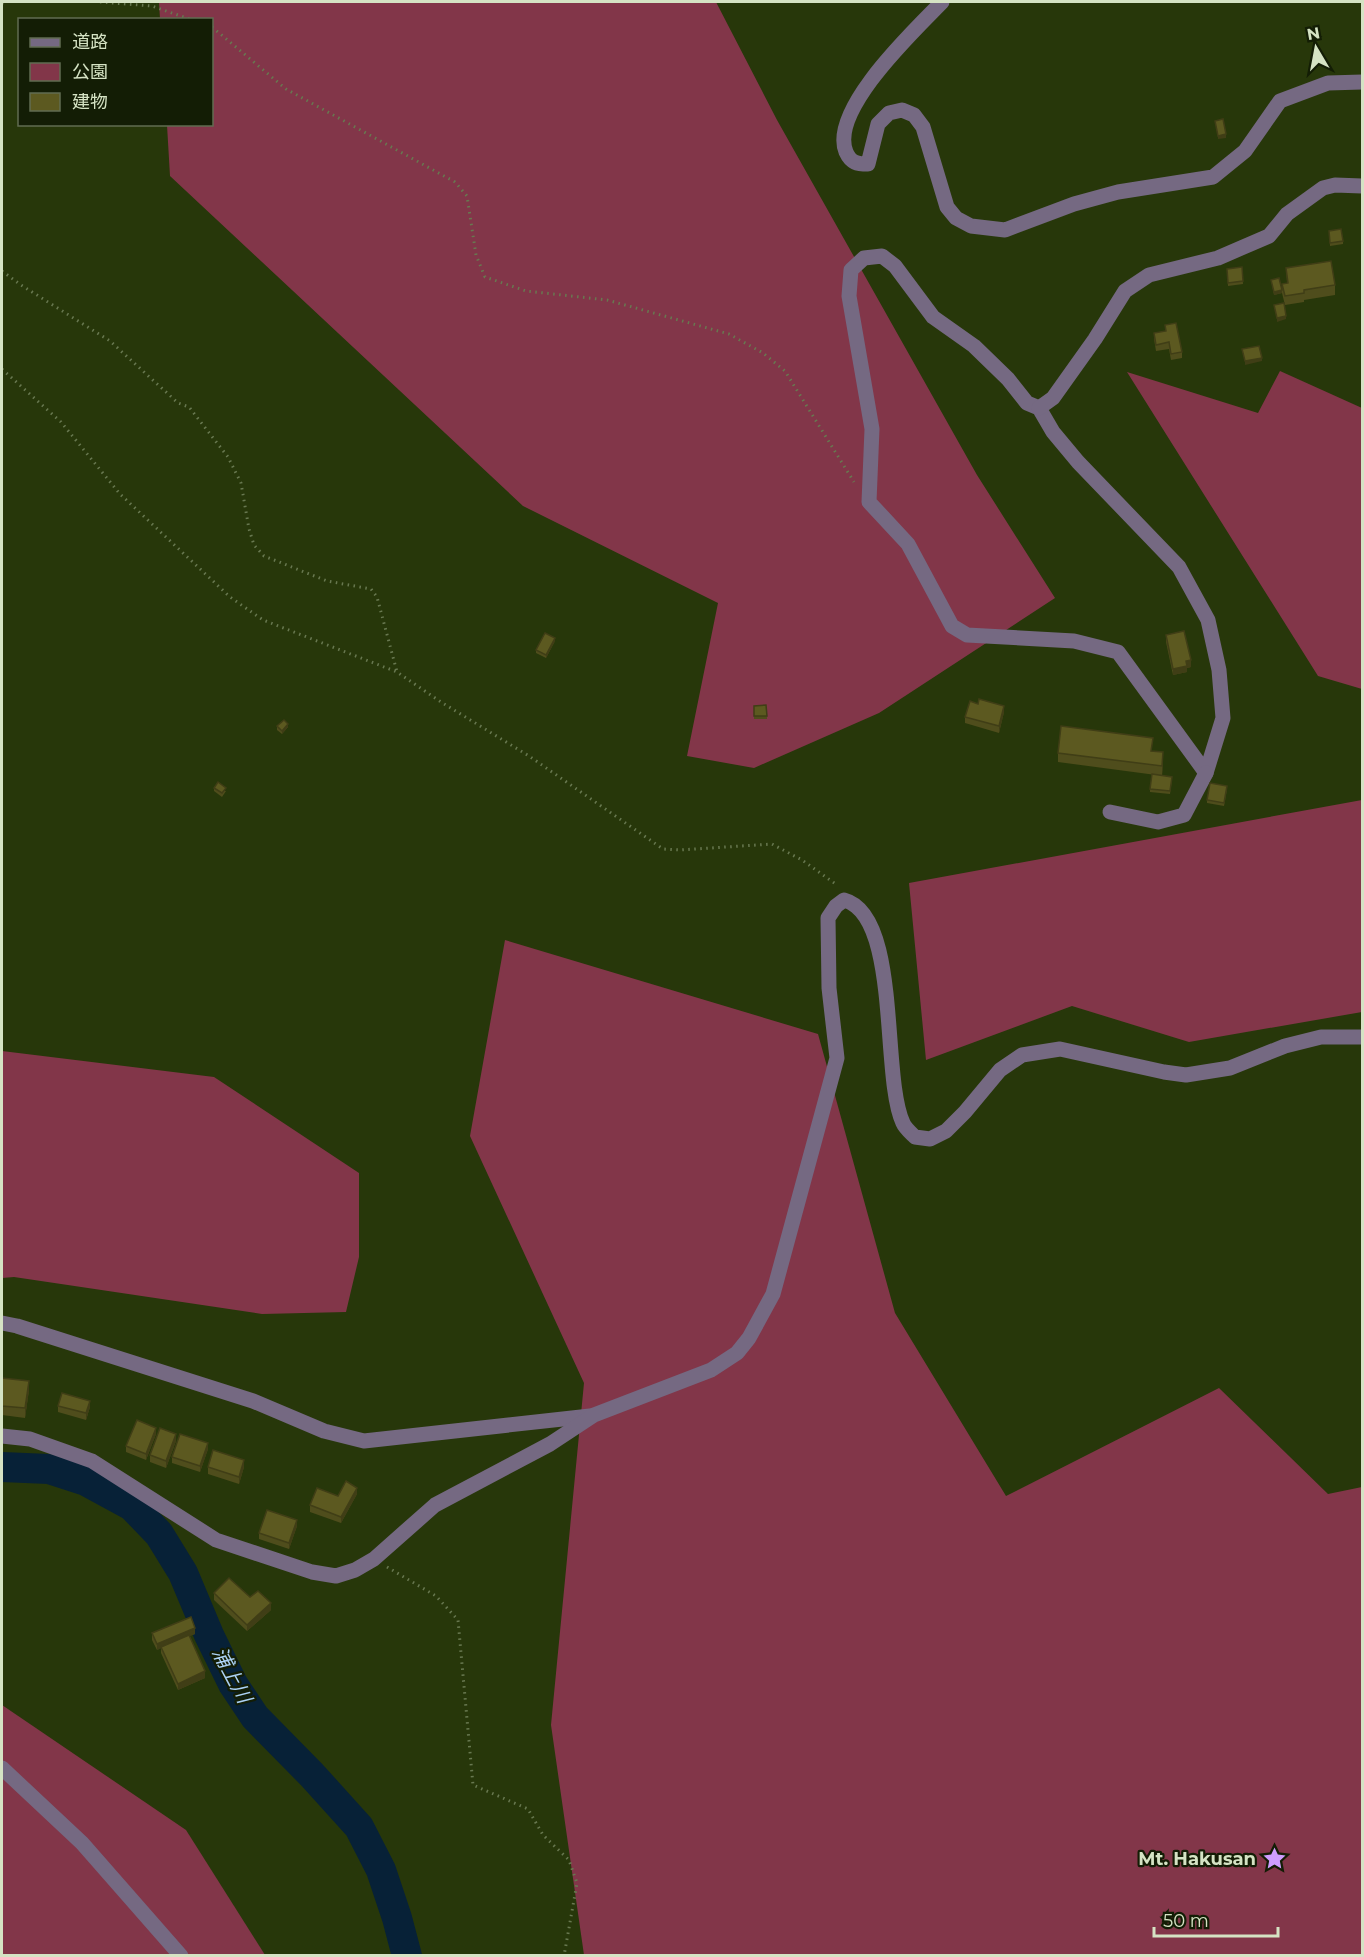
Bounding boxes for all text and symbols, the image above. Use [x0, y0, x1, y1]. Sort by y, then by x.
legend [18, 18, 213, 126]
north arrow [1286, 18, 1346, 78]
text: N [1305, 23, 1322, 44]
text: 道路 [72, 31, 108, 53]
text: 公園 [72, 61, 108, 83]
text: 建物 [72, 91, 108, 113]
water label: 浦上川 [207, 1643, 258, 1709]
place icon: Mt. Hakusan [1261, 1846, 1287, 1872]
place label: Mt. Hakusan [1138, 1848, 1256, 1870]
scale bar [1154, 1900, 1278, 1938]
text: 50 m [1163, 1910, 1209, 1932]

